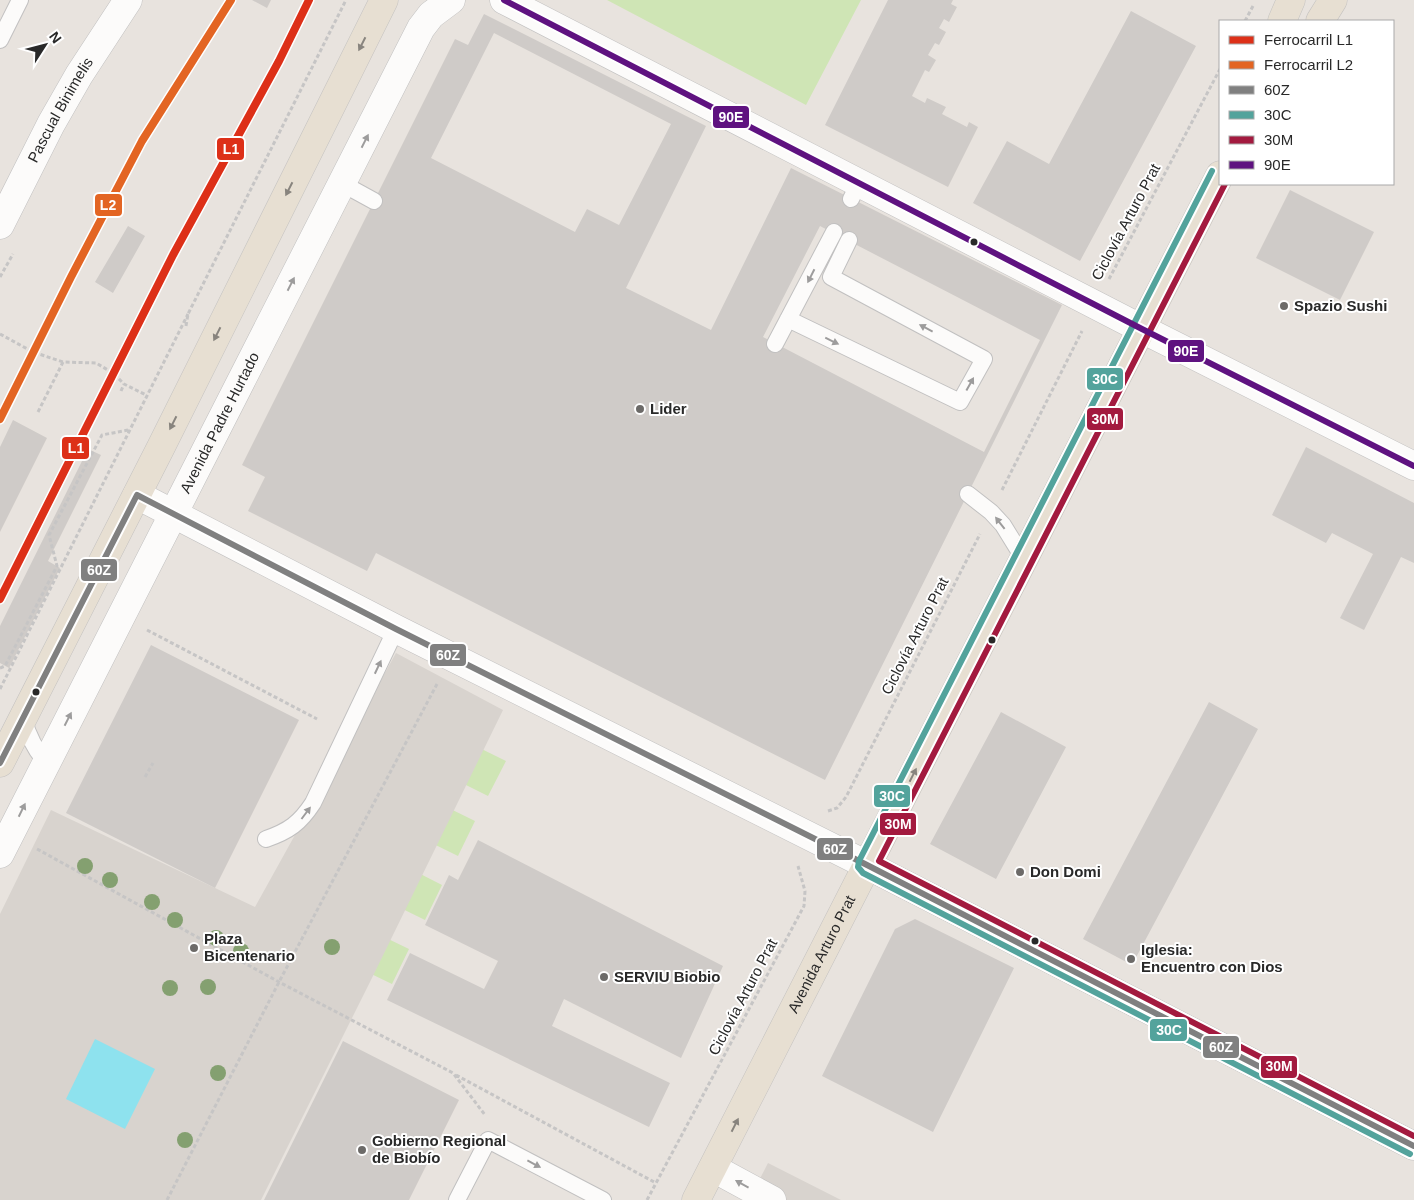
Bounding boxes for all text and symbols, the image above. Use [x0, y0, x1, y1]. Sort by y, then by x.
north arrow [20, 20, 70, 70]
legend [1219, 20, 1394, 185]
text: N [46, 29, 65, 46]
text: Ferrocarril L1 [1264, 31, 1353, 48]
one-way arrow [358, 36, 366, 51]
street label: Pascual Binimelis [24, 54, 96, 165]
text: Ferrocarril L2 [1264, 56, 1353, 73]
text: 60Z [1264, 81, 1290, 98]
line badge: 90E [712, 105, 750, 129]
text: 30C [1264, 106, 1292, 123]
text: 90E [719, 109, 743, 125]
text: 30M [1264, 131, 1293, 148]
one-way arrow [361, 134, 369, 148]
line badge: L1 [216, 137, 245, 161]
text: L1 [223, 141, 239, 157]
text: 90E [1264, 156, 1291, 173]
street label: Ciclovía Arturo Prat [1088, 160, 1164, 283]
one-way arrow [285, 182, 293, 196]
line badge: L2 [94, 193, 123, 217]
text: L2 [100, 197, 116, 213]
unlabelled marker [969, 237, 979, 247]
one-way arrow [807, 268, 815, 283]
one-way arrow [287, 277, 295, 292]
place label: Spazio Sushi [1294, 297, 1387, 314]
marker: Spazio Sushi [1278, 300, 1290, 312]
one-way arrow [919, 323, 932, 332]
one-way arrow [213, 327, 221, 342]
one-way arrow [825, 337, 839, 345]
line badge: 90E [1167, 339, 1205, 363]
text: 90E [1174, 343, 1198, 359]
street label: Avenida Padre Hurtado [176, 349, 262, 496]
line badge: 30C [1086, 367, 1124, 391]
text: 30C [1092, 371, 1118, 387]
one-way arrow [966, 377, 974, 392]
place label: Lider [650, 400, 687, 417]
marker: Lider [634, 403, 646, 415]
line badge: 30M [1086, 407, 1124, 431]
text: 30M [1091, 411, 1119, 427]
one-way arrow [169, 416, 177, 430]
line badge: L1 [61, 436, 90, 460]
text: L1 [68, 440, 84, 456]
one-way arrow [995, 516, 1005, 529]
line badge: 60Z [80, 558, 118, 582]
text: 60Z [87, 562, 112, 578]
street label: Ciclovía Arturo Prat [878, 574, 952, 697]
unlabelled marker [987, 635, 997, 645]
line badge: 60Z [429, 643, 467, 667]
text: 60Z [436, 647, 461, 663]
one-way arrow [374, 660, 382, 674]
unlabelled marker [31, 687, 41, 697]
one-way arrow [64, 712, 72, 726]
one-way arrow [909, 767, 917, 782]
line badge: 30C [873, 784, 911, 808]
text: 30C [879, 788, 905, 804]
one-way arrow [18, 803, 26, 817]
one-way arrow [301, 806, 311, 820]
line badge: 30M [879, 812, 917, 836]
text: 30M [884, 816, 912, 832]
line badge: 60Z [816, 837, 854, 861]
text: 60Z [823, 841, 848, 857]
place label: Don Domi [1030, 863, 1101, 880]
marker: Don Domi [1014, 866, 1026, 878]
street label: Avenida Arturo Prat [784, 892, 859, 1016]
place label: Plaza Bicentenario [204, 930, 295, 964]
street label: Ciclovía Arturo Prat [705, 935, 781, 1058]
unlabelled marker [1030, 936, 1040, 946]
place label: Iglesia: Encuentro con Dios [1141, 941, 1283, 975]
marker: Plaza Bicentenario [188, 942, 200, 954]
marker: Iglesia: Encuentro con Dios [1125, 953, 1137, 965]
place label: SERVIU Biobio [614, 968, 720, 985]
marker: SERVIU Biobio [598, 971, 610, 983]
line badge: 30C [1149, 1018, 1188, 1042]
text: 30C [1156, 1022, 1182, 1038]
line badge: 60Z [1202, 1035, 1240, 1059]
text: 60Z [1209, 1039, 1234, 1055]
line badge: 30M [1260, 1055, 1298, 1079]
text: 30M [1265, 1058, 1293, 1074]
one-way arrow [731, 1117, 739, 1132]
place label: Gobierno Regional de Biobío [372, 1132, 506, 1166]
marker: Gobierno Regional de Biobío [356, 1144, 368, 1156]
one-way arrow [527, 1160, 541, 1168]
one-way arrow [735, 1180, 750, 1188]

